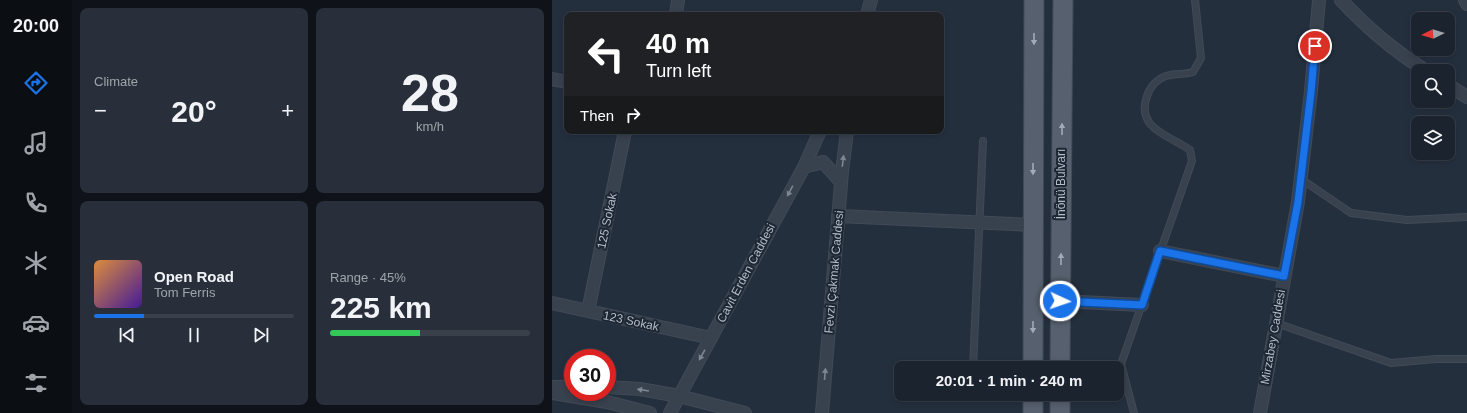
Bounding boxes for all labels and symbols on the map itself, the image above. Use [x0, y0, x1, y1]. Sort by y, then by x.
north arrow [1411, 12, 1455, 56]
pin [1298, 29, 1332, 63]
one-way arrow [1031, 33, 1037, 46]
one-way arrow [1059, 122, 1065, 135]
street label: İnönü Bulvarı [1054, 149, 1068, 219]
one-way arrow [840, 155, 846, 167]
one-way arrow [1030, 163, 1036, 176]
one-way arrow [787, 185, 794, 197]
street label: 125 Sokak [594, 191, 620, 250]
street label: Fevzi Çakmak Caddesi [822, 210, 846, 334]
street label: Cavit Erden Caddesi [714, 221, 778, 325]
one-way arrow [1058, 252, 1064, 265]
position arrow [1039, 280, 1081, 322]
street label: Mirzabey Caddesi [1258, 288, 1288, 386]
street label: 123 Sokak [602, 308, 661, 334]
one-way arrow [1030, 321, 1036, 334]
speed limit sign: 30 [564, 349, 616, 401]
one-way arrow [699, 349, 705, 360]
one-way arrow [822, 368, 829, 380]
one-way arrow [637, 386, 649, 392]

